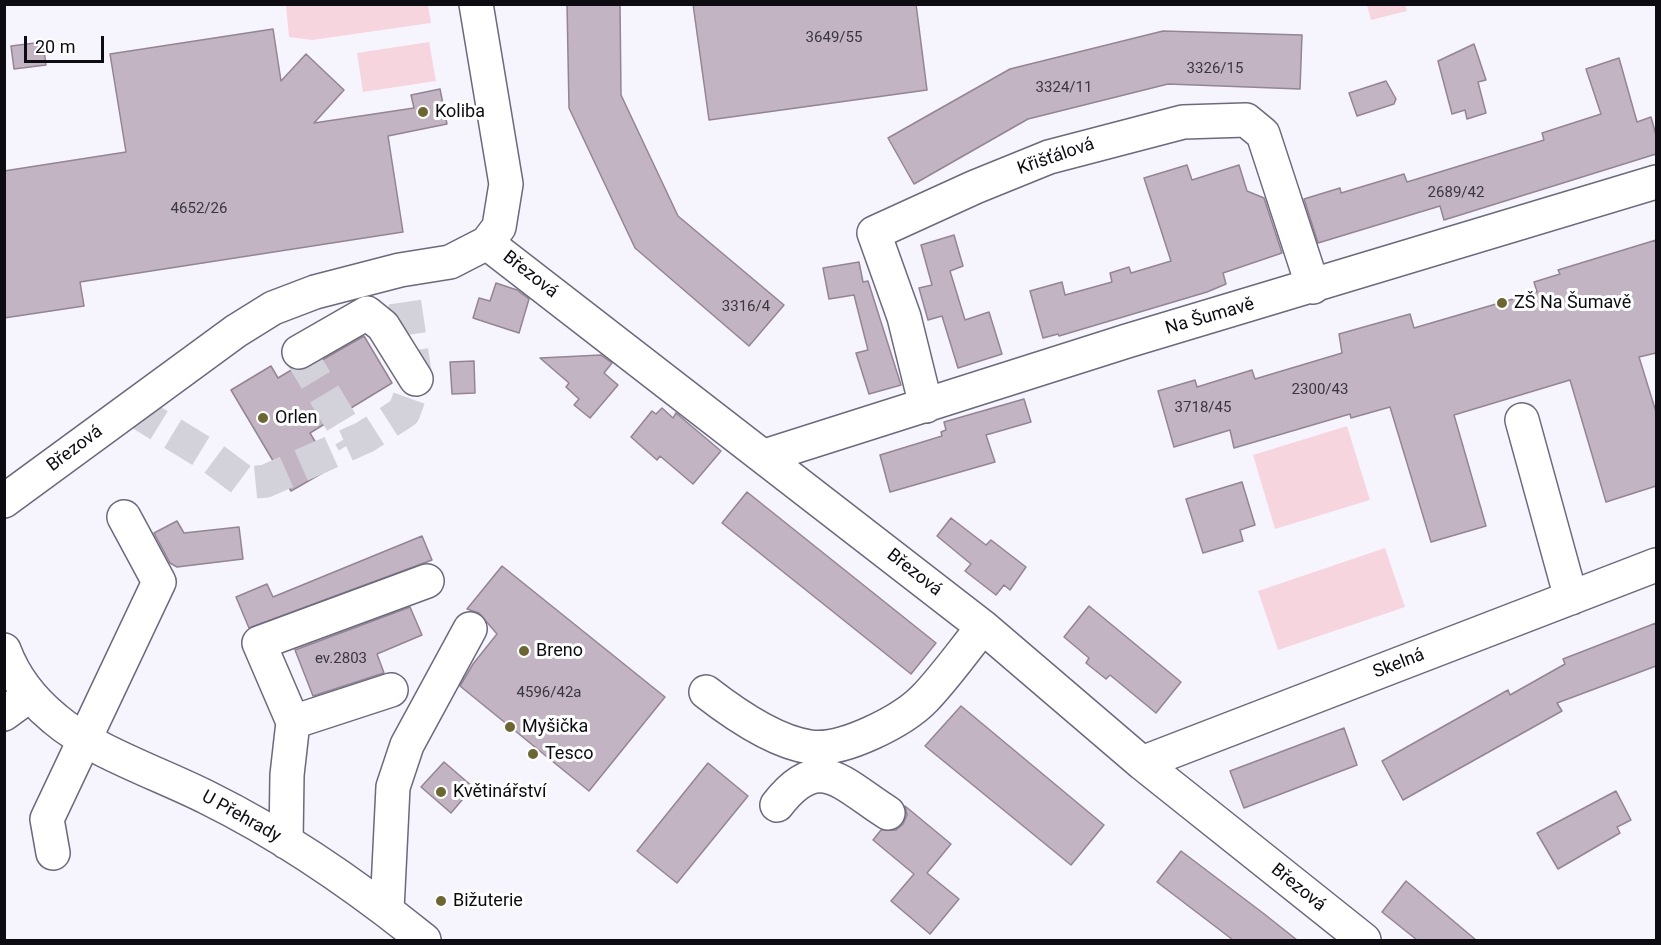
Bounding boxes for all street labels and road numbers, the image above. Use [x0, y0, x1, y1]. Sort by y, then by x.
street label: Křišťálová [1015, 134, 1097, 180]
street label: Březová [498, 247, 562, 303]
street label: Na Šumavě [1163, 294, 1257, 340]
street label: Březová [43, 421, 107, 477]
street label: Březová [882, 545, 946, 601]
street label: Skelná [1370, 644, 1428, 684]
street label: U Přehrady [198, 786, 284, 848]
street label: Březová [1266, 859, 1330, 917]

